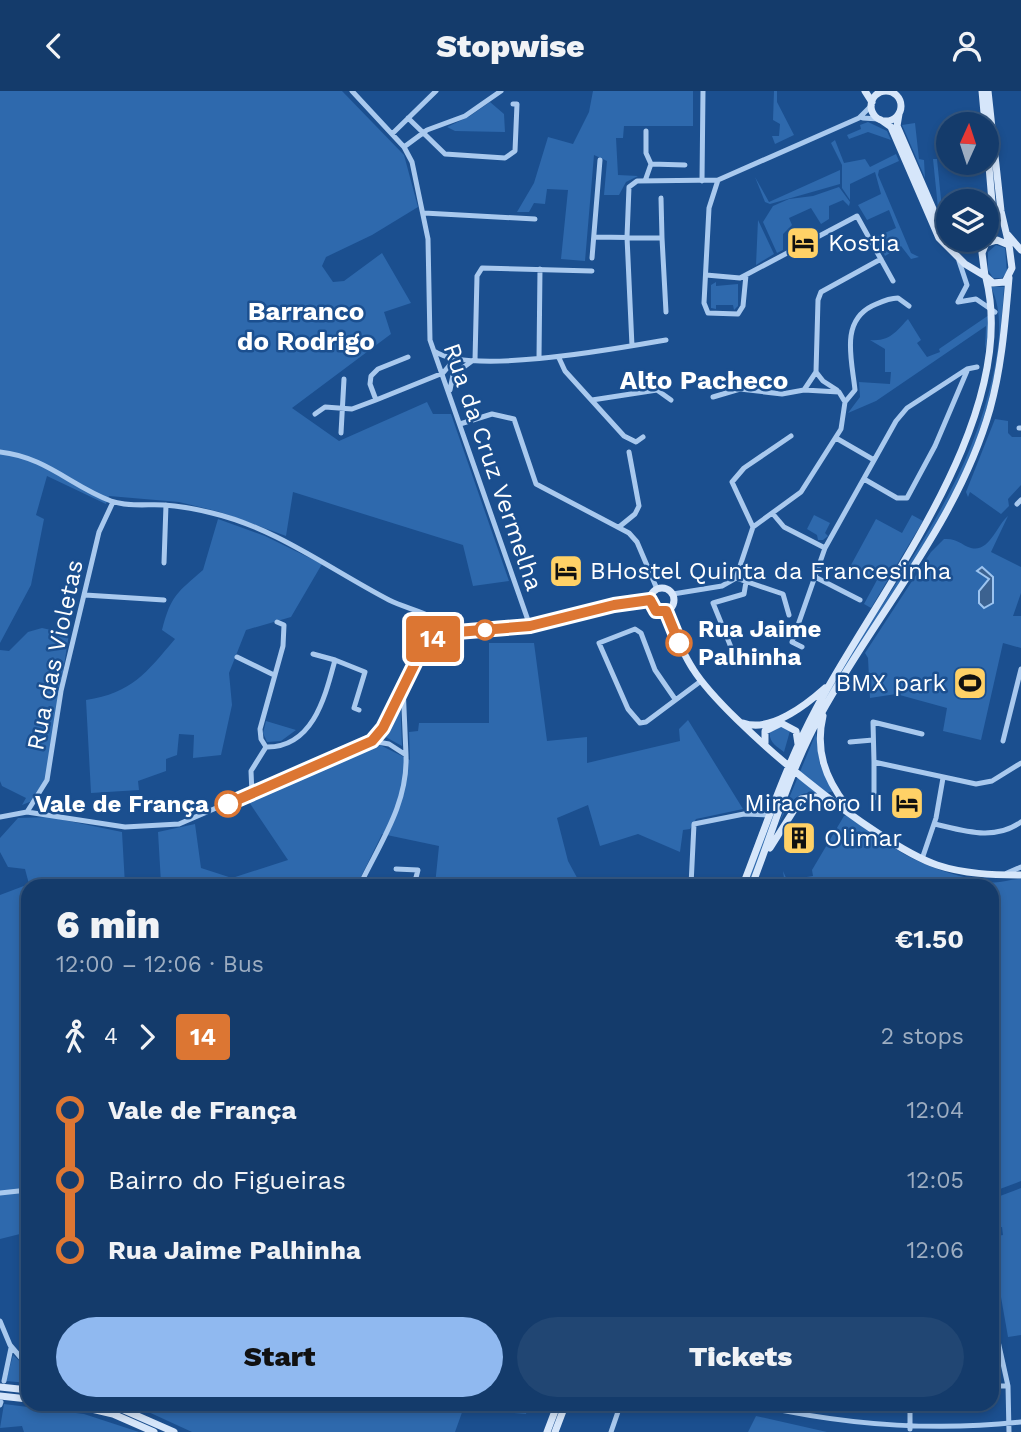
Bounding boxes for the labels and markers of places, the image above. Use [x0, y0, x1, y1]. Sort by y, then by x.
hotel icon: Kostia [784, 224, 822, 262]
place label: Kostia [828, 229, 900, 257]
hotel icon: BHostel Quinta da Francesinha [547, 552, 585, 590]
place label: BHostel Quinta da Francesinha [590, 557, 951, 585]
place label: Rua Jaime Palhinha [698, 615, 822, 671]
unlabelled marker [475, 620, 495, 640]
marker: Rua Jaime Palhinha [666, 630, 692, 656]
sports icon: BMX park [951, 664, 989, 702]
place label: BMX park [835, 669, 946, 697]
hotel icon: Mirachoro II [888, 784, 926, 822]
place label: Mirachoro II [744, 789, 883, 817]
place label: Vale de França [35, 790, 209, 818]
marker: Vale de França [215, 791, 241, 817]
building icon: Olimar [780, 819, 818, 857]
place label: Olimar [824, 824, 902, 852]

